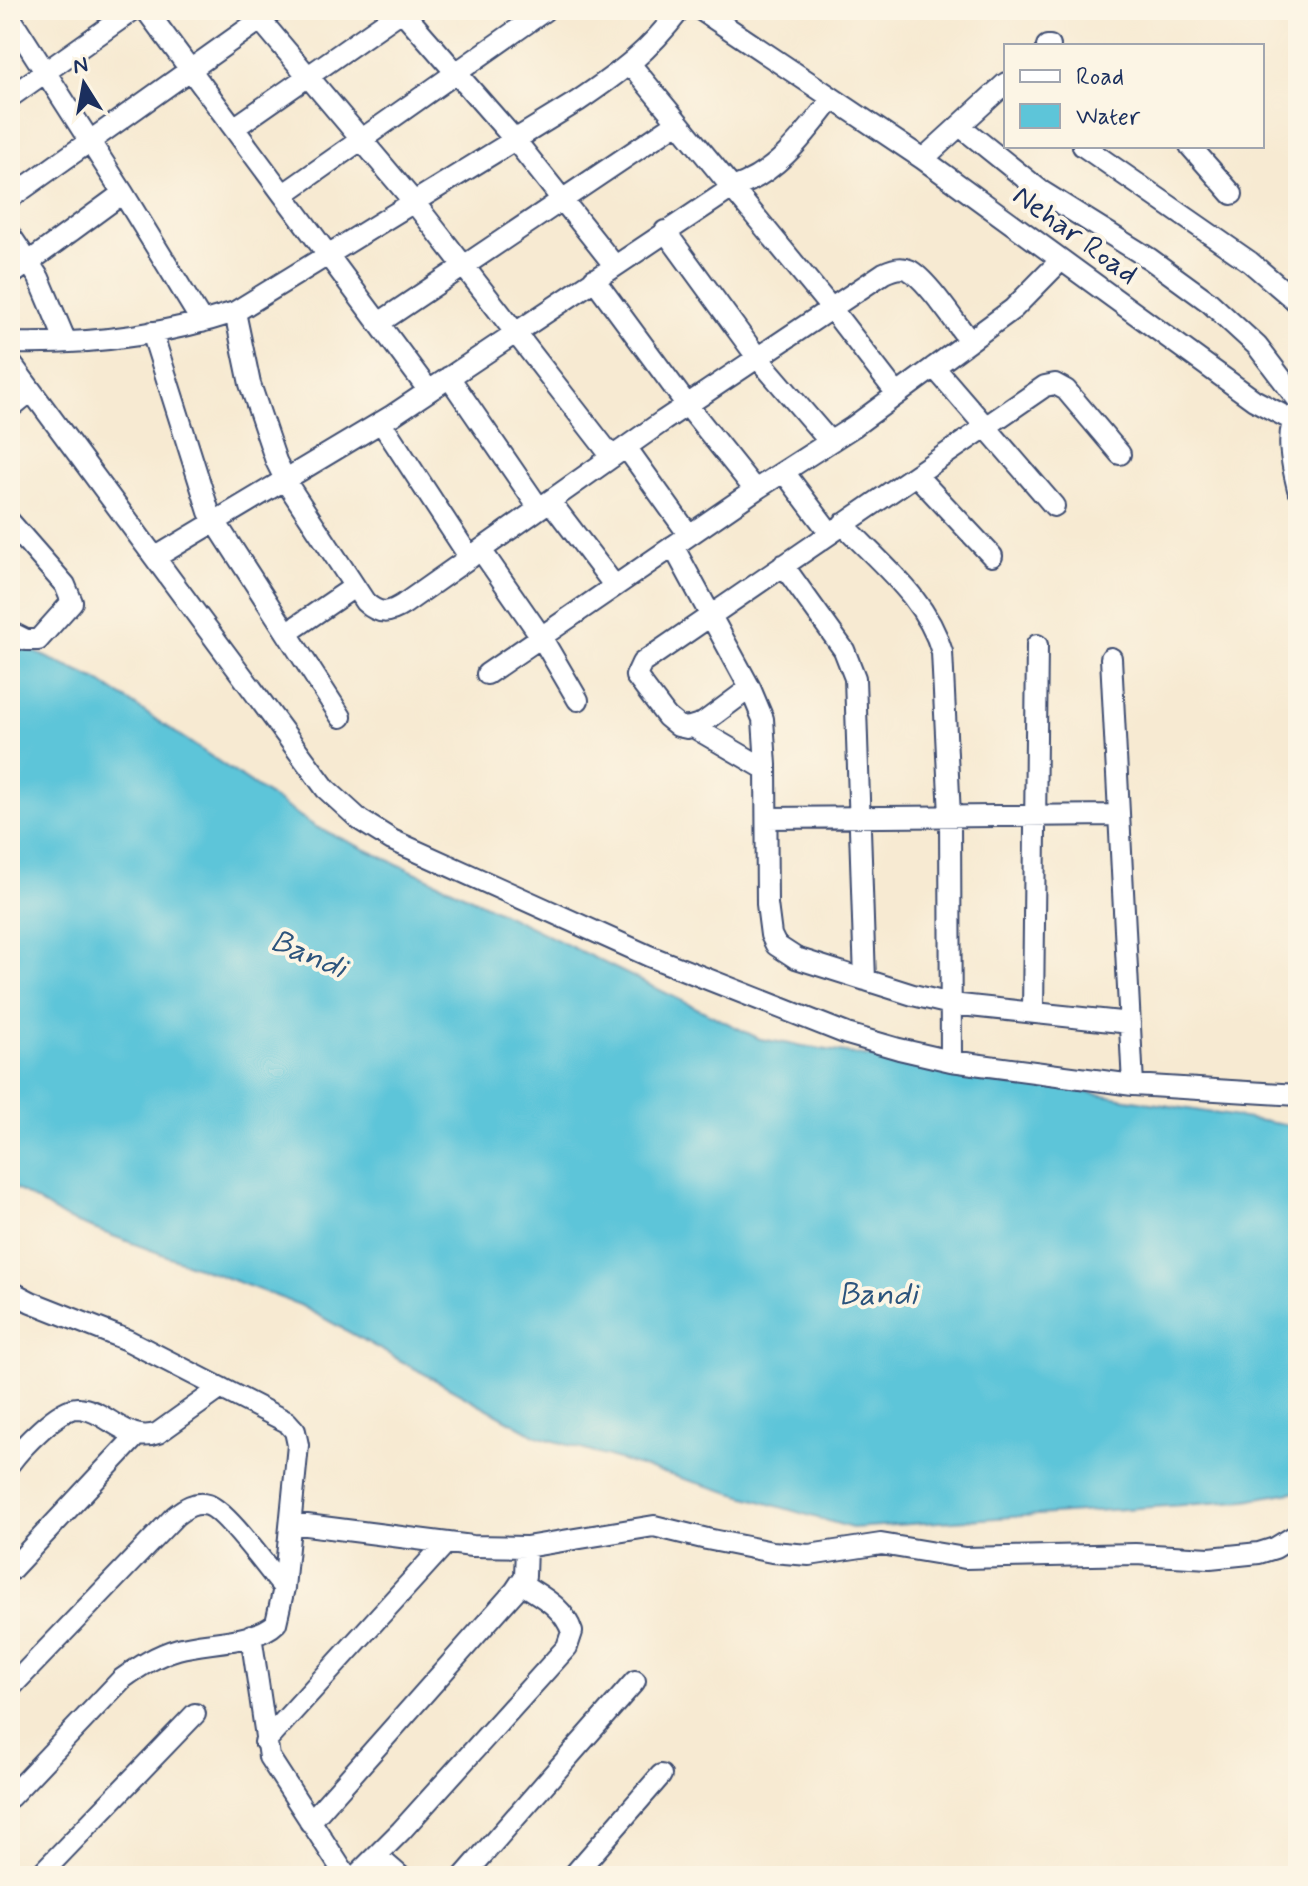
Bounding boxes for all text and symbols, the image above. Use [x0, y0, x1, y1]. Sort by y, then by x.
north arrow [44, 44, 124, 124]
legend [1004, 44, 1264, 148]
text: N [71, 51, 90, 81]
text: Road [1076, 62, 1124, 93]
text: Water [1076, 102, 1141, 133]
street label: Nehar Road [1005, 177, 1146, 294]
water label: Bandi [264, 920, 355, 991]
water label: Bandi [839, 1274, 920, 1316]

